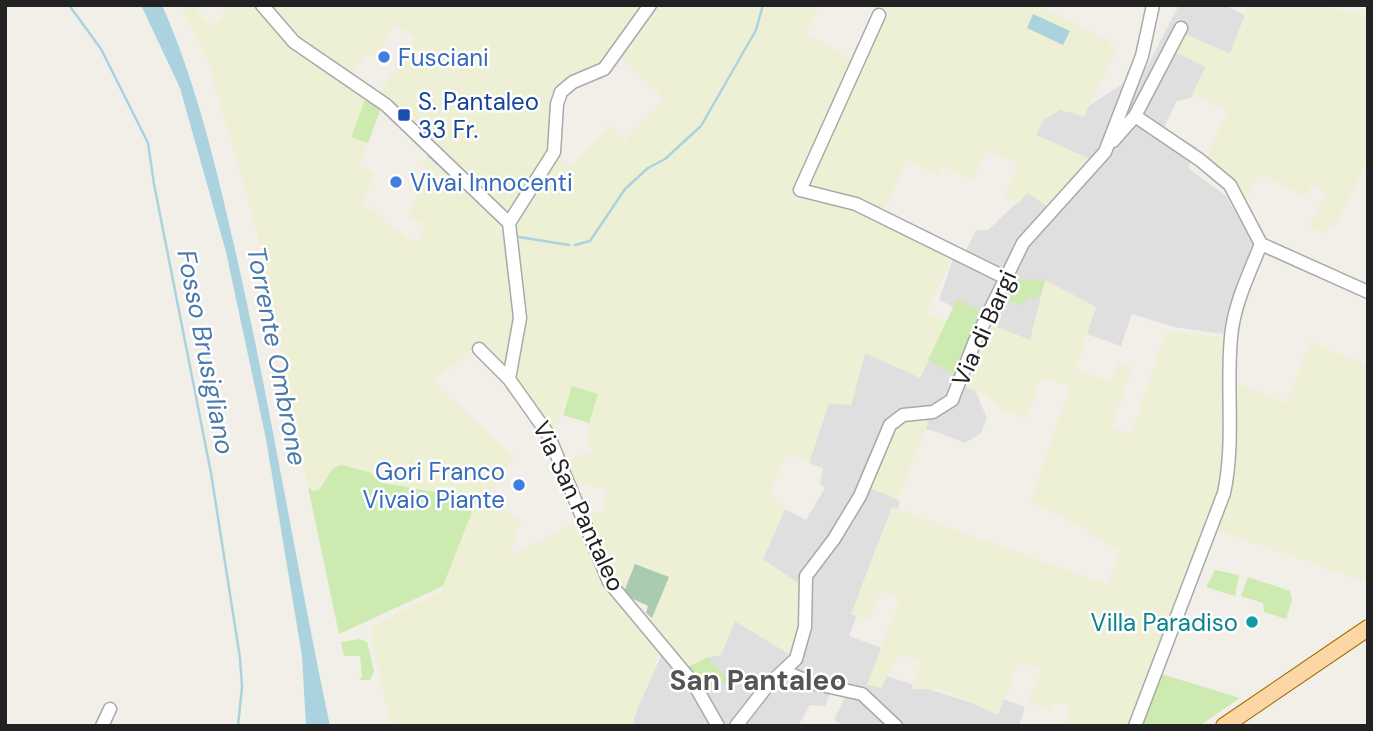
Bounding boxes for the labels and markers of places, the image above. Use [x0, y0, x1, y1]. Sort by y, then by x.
place label: Fusciani [398, 42, 489, 73]
marker: Fusciani [376, 49, 392, 65]
place label: S. Pantaleo 33 Fr. [418, 86, 539, 145]
marker: S. Pantaleo 33 Fr. [396, 107, 412, 123]
place label: Vivai Innocenti [410, 167, 573, 198]
marker: Vivai Innocenti [388, 174, 404, 190]
place label: Gori Franco Vivaio Piante [362, 456, 505, 515]
marker: Gori Franco Vivaio Piante [511, 477, 527, 493]
place label: Villa Paradiso [1091, 607, 1238, 638]
marker: Villa Paradiso [1244, 614, 1260, 630]

